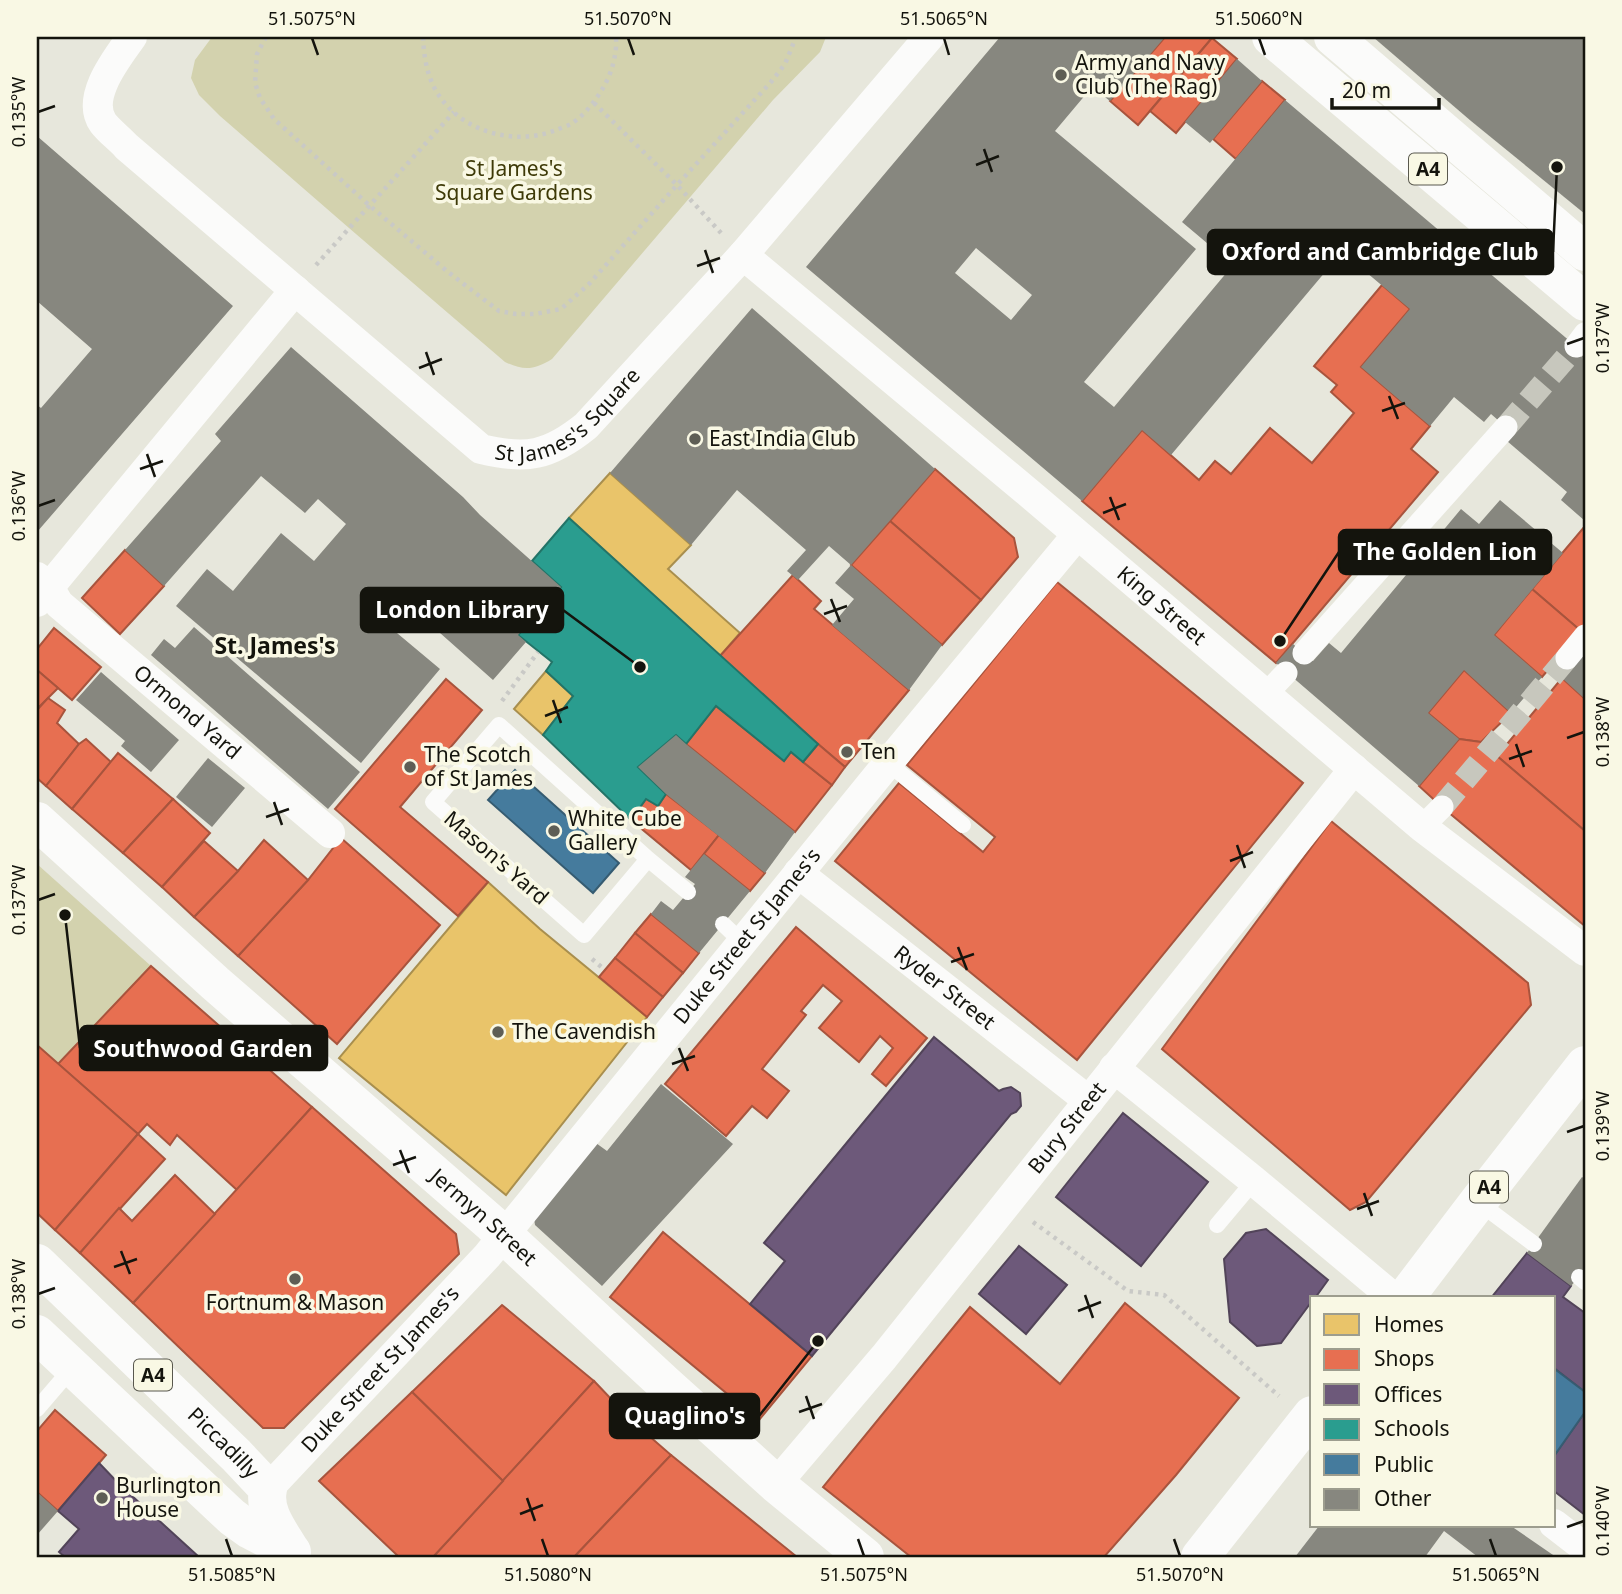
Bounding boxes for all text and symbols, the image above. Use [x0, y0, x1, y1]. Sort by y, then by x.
text: 51.5075°N [268, 6, 356, 30]
text: 51.5070°N [584, 6, 672, 30]
text: 51.5065°N [900, 6, 988, 30]
text: 51.5060°N [1215, 6, 1303, 30]
place label: Army and Navy Club (The Rag) [1075, 48, 1225, 100]
scale bar [1332, 66, 1438, 110]
marker: Army and Navy Club (The Rag) [1053, 67, 1069, 83]
text: 20 m [1342, 76, 1391, 104]
text: 0.135°W [6, 77, 30, 147]
park label: St James's Square Gardens [435, 154, 593, 206]
road number: A4 [1409, 154, 1447, 184]
callout: Oxford and Cambridge Club [1208, 230, 1553, 274]
text: Oxford and Cambridge Club [1222, 235, 1538, 267]
text: 0.137°W [1590, 303, 1614, 373]
street label: St James's Square [493, 361, 646, 468]
place label: East India Club [709, 424, 856, 452]
marker: East India Club [687, 431, 703, 447]
text: 0.136°W [6, 471, 30, 541]
callout: The Golden Lion [1339, 530, 1551, 574]
text: The Golden Lion [1353, 535, 1537, 567]
street label: King Street [1112, 559, 1213, 651]
callout: London Library [361, 588, 563, 632]
text: London Library [375, 593, 550, 625]
district label: St. James's [214, 629, 336, 661]
street label: Ormond Yard [128, 658, 247, 765]
text: 0.138°W [1590, 697, 1614, 767]
place label: Ten [861, 737, 896, 765]
place label: The Scotch of St James [424, 740, 533, 792]
marker: Ten [839, 744, 855, 760]
marker: The Scotch of St James [402, 759, 418, 775]
street label: Mason's Yard [439, 804, 555, 910]
place label: White Cube Gallery [568, 804, 682, 856]
marker: White Cube Gallery [546, 823, 562, 839]
street label: Duke Street St James's [666, 842, 826, 1029]
text: 0.137°W [6, 865, 30, 935]
street label: Ryder Street [889, 938, 1002, 1036]
place label: The Cavendish [512, 1017, 656, 1045]
marker: The Cavendish [490, 1024, 506, 1040]
callout: Southwood Garden [80, 1026, 327, 1070]
text: Southwood Garden [93, 1032, 313, 1064]
street label: Bury Street [1021, 1075, 1112, 1179]
text: 0.139°W [1590, 1091, 1614, 1161]
street label: Jermyn Street [423, 1160, 544, 1272]
road number: A4 [1470, 1172, 1508, 1203]
text: 0.138°W [6, 1259, 30, 1329]
marker: Fortnum & Mason [287, 1271, 303, 1287]
street label: Duke Street St James's [294, 1279, 465, 1458]
place label: Fortnum & Mason [206, 1288, 384, 1316]
legend [1310, 1296, 1556, 1528]
text: Homes [1374, 1310, 1444, 1338]
text: Shops [1374, 1344, 1434, 1372]
road number: A4 [134, 1359, 172, 1390]
text: Offices [1374, 1380, 1442, 1408]
callout: Quaglino's [610, 1394, 759, 1438]
text: Quaglino's [624, 1399, 746, 1431]
street label: Piccadilly [182, 1401, 266, 1484]
text: Schools [1374, 1414, 1449, 1442]
text: Public [1374, 1450, 1434, 1478]
place label: Burlington House [116, 1471, 221, 1523]
text: Other [1374, 1484, 1432, 1512]
text: 0.140°W [1590, 1486, 1614, 1556]
marker: Burlington House [94, 1490, 110, 1506]
text: 51.5085°N [188, 1562, 276, 1586]
text: 51.5080°N [504, 1562, 592, 1586]
text: 51.5075°N [820, 1562, 908, 1586]
text: 51.5070°N [1136, 1562, 1224, 1586]
text: 51.5065°N [1452, 1562, 1540, 1586]

